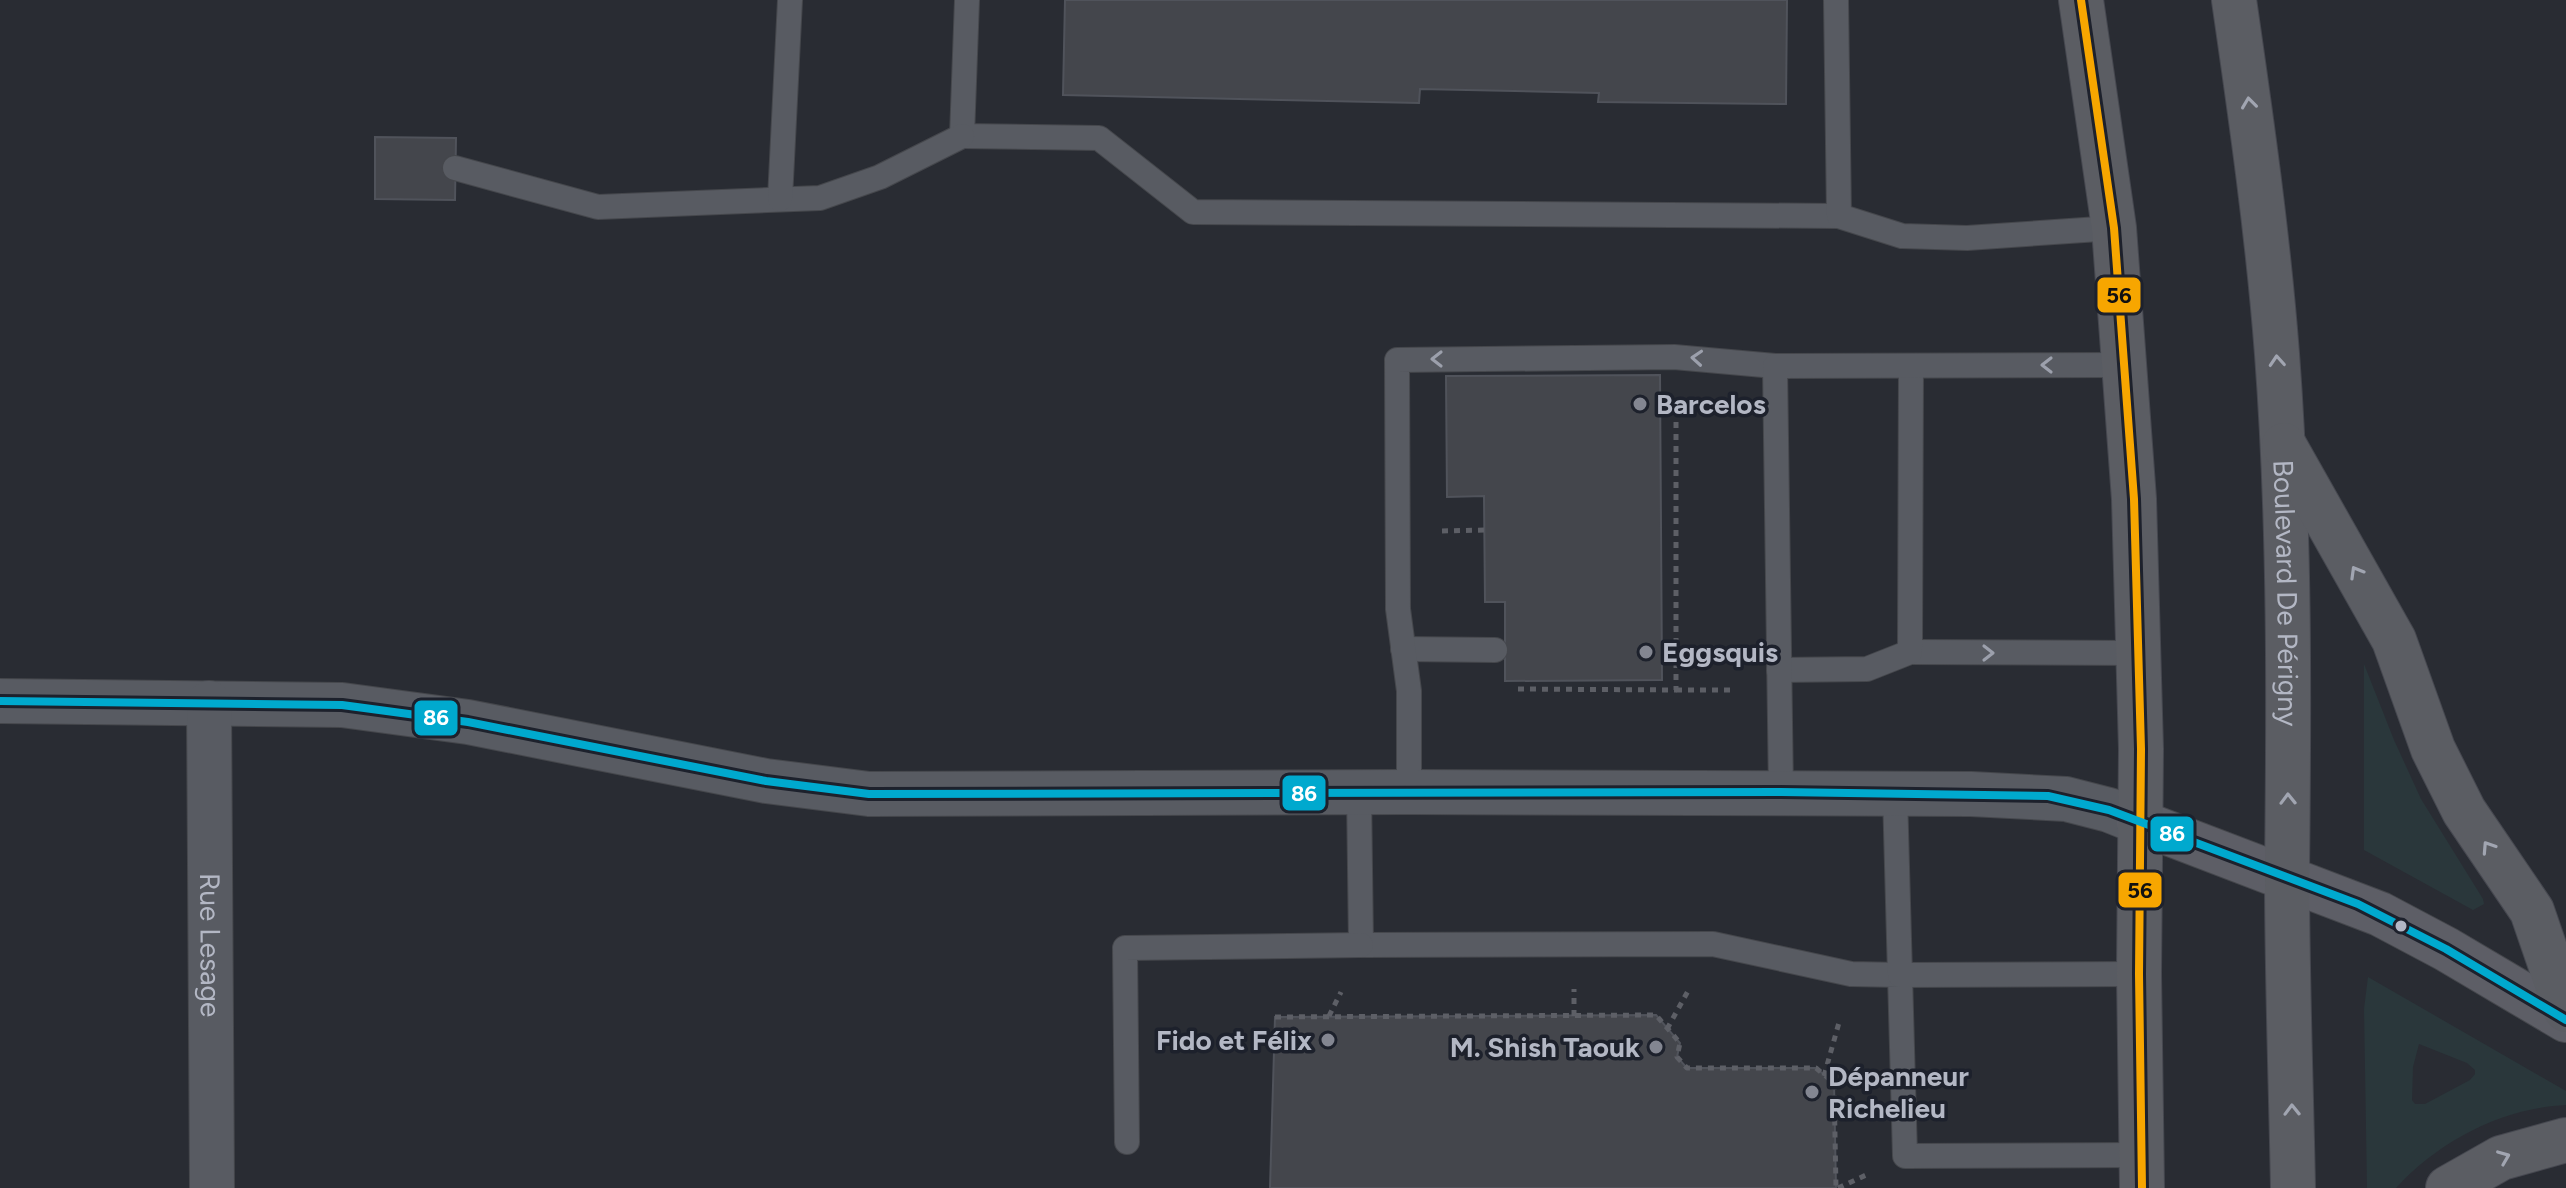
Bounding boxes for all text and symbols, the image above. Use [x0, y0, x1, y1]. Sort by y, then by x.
one-way arrow [2241, 96, 2258, 110]
line badge: 56 [2096, 276, 2142, 314]
text: 56 [2106, 282, 2132, 309]
one-way arrow [1430, 350, 1443, 368]
one-way arrow [1690, 350, 1703, 367]
one-way arrow [2269, 354, 2286, 367]
one-way arrow [2040, 356, 2053, 374]
place label: Barcelos [1656, 387, 1766, 421]
marker: Barcelos [1631, 395, 1649, 413]
street label: Boulevard De Périgny [2266, 459, 2305, 727]
one-way arrow [2351, 566, 2366, 581]
place label: Eggsquis [1662, 635, 1778, 669]
marker: Eggsquis [1637, 643, 1655, 661]
one-way arrow [1982, 644, 1995, 662]
line badge: 86 [413, 699, 459, 737]
text: 86 [423, 704, 449, 731]
line badge: 86 [1281, 774, 1327, 812]
text: 86 [1291, 780, 1317, 807]
one-way arrow [2279, 792, 2297, 805]
line badge: 86 [2149, 815, 2195, 853]
text: 86 [2159, 820, 2185, 847]
one-way arrow [2483, 841, 2498, 856]
line badge: 56 [2117, 871, 2163, 909]
street label: Rue Lesage [193, 873, 228, 1017]
text: 56 [2127, 877, 2153, 904]
unlabelled marker [2393, 918, 2409, 934]
place label: Fido et Félix [1156, 1023, 1312, 1057]
place label: M. Shish Taouk [1450, 1030, 1640, 1064]
marker: Fido et Félix [1319, 1031, 1337, 1049]
marker: M. Shish Taouk [1647, 1038, 1665, 1056]
place label: Dépanneur Richelieu [1828, 1059, 1969, 1125]
marker: Dépanneur Richelieu [1803, 1083, 1821, 1101]
one-way arrow [2283, 1103, 2301, 1116]
one-way arrow [2496, 1151, 2510, 1167]

